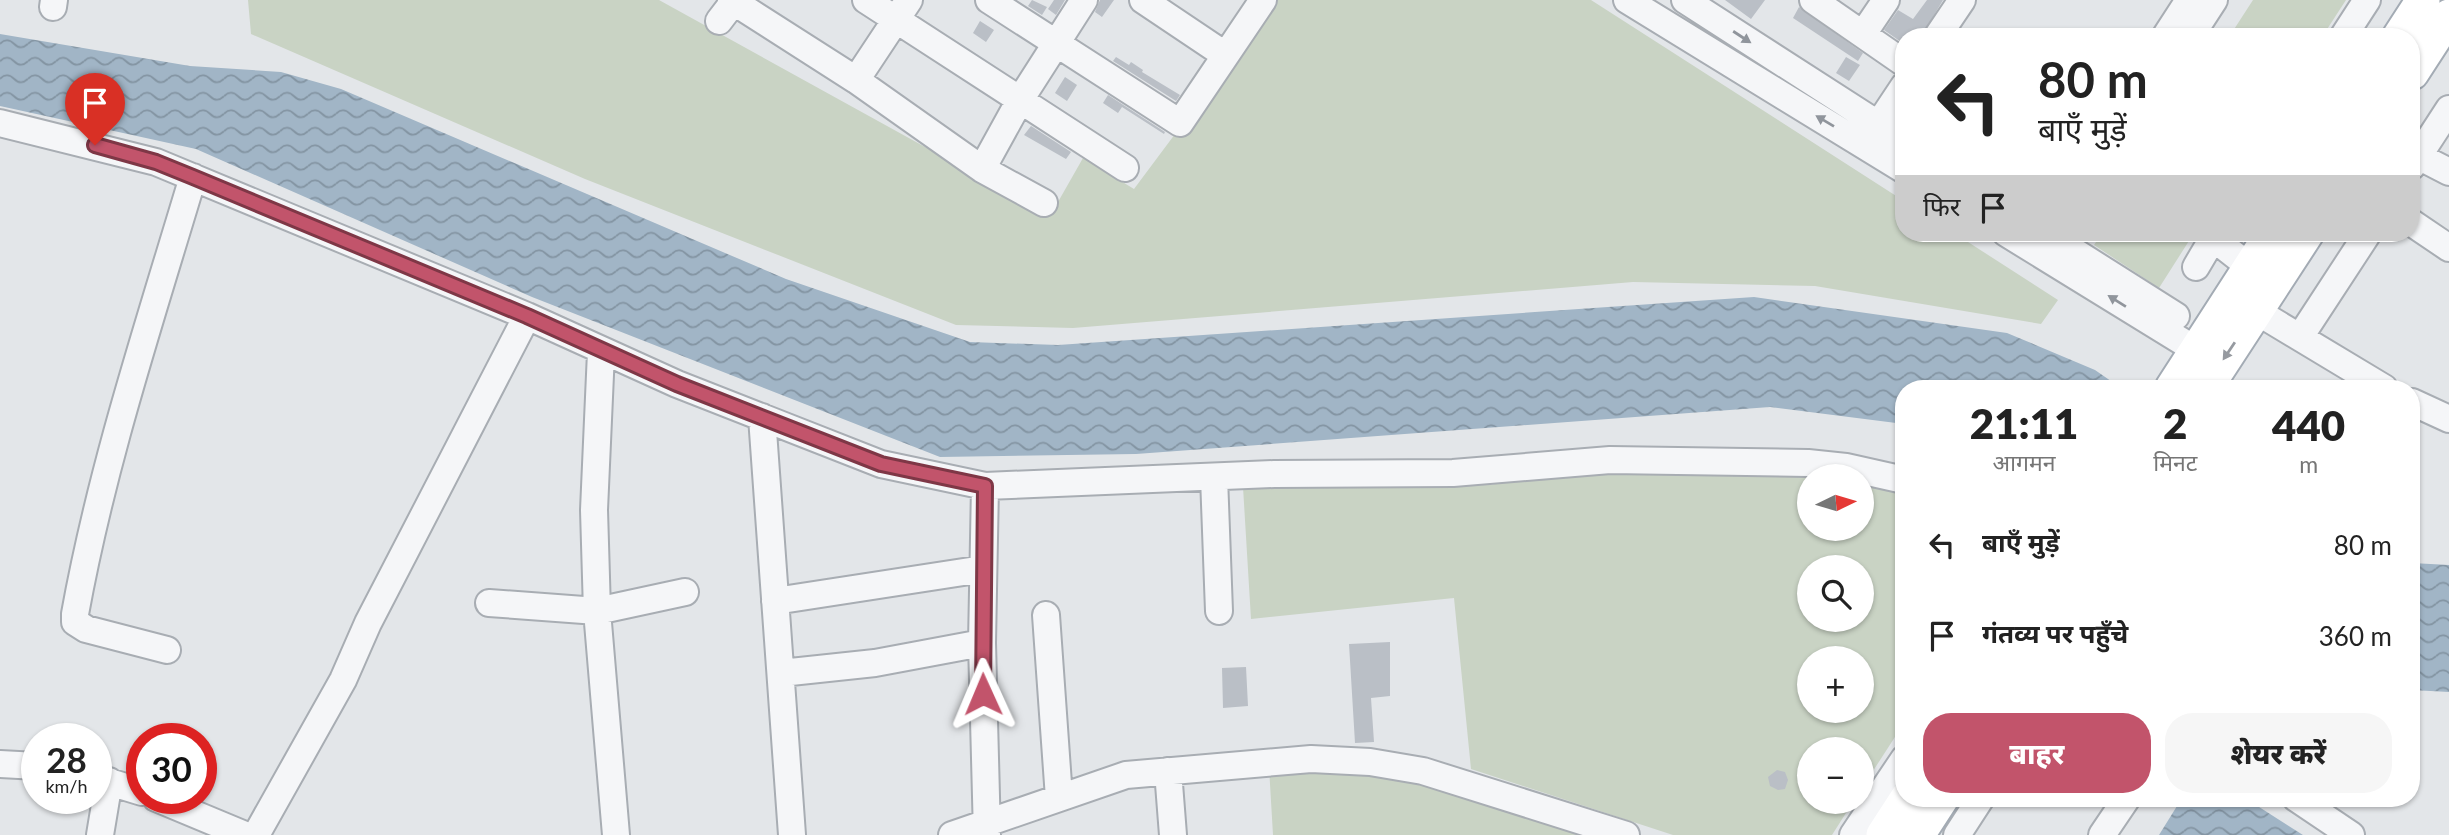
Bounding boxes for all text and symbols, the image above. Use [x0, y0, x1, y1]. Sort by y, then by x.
one-way arrow [1733, 30, 1752, 43]
text: 80 m [2038, 50, 2148, 108]
icon: left [1923, 56, 2014, 147]
pin [65, 73, 125, 145]
icon: arrive [76, 84, 114, 122]
text: बाएँ मुड़ें [2038, 109, 2127, 148]
one-way arrow [1815, 115, 1835, 128]
icon: arrive [1974, 189, 2012, 227]
text: फिर [1923, 190, 1960, 222]
one-way arrow [2108, 295, 2127, 308]
one-way arrow [2223, 341, 2236, 361]
text: 21:11 [1970, 398, 2078, 448]
text: 2 [2163, 398, 2187, 448]
text: 440 [2272, 400, 2345, 450]
text: आगमन [1993, 448, 2056, 476]
text: मिनट [2153, 448, 2197, 476]
text: m [2299, 450, 2318, 478]
north arrow [1797, 464, 1874, 541]
map controls [1797, 464, 1874, 814]
icon: left [1923, 526, 1961, 564]
text: बाएँ मुड़ें [1982, 526, 2060, 558]
text: 80 m [2334, 529, 2392, 561]
button: search [1797, 555, 1874, 632]
icon: arrive [1923, 617, 1961, 655]
text: गंतव्य पर पहुँचे [1982, 617, 2128, 649]
text: 360 m [2319, 620, 2392, 652]
button: + [1797, 646, 1874, 723]
position arrow [946, 657, 1020, 731]
button: बाहर [1923, 713, 2151, 793]
button: शेयर करें [2165, 713, 2392, 793]
speed limit sign: 30 [126, 723, 217, 814]
button: − [1797, 737, 1874, 814]
text: 28 [46, 738, 87, 780]
text: km/h [45, 775, 88, 797]

